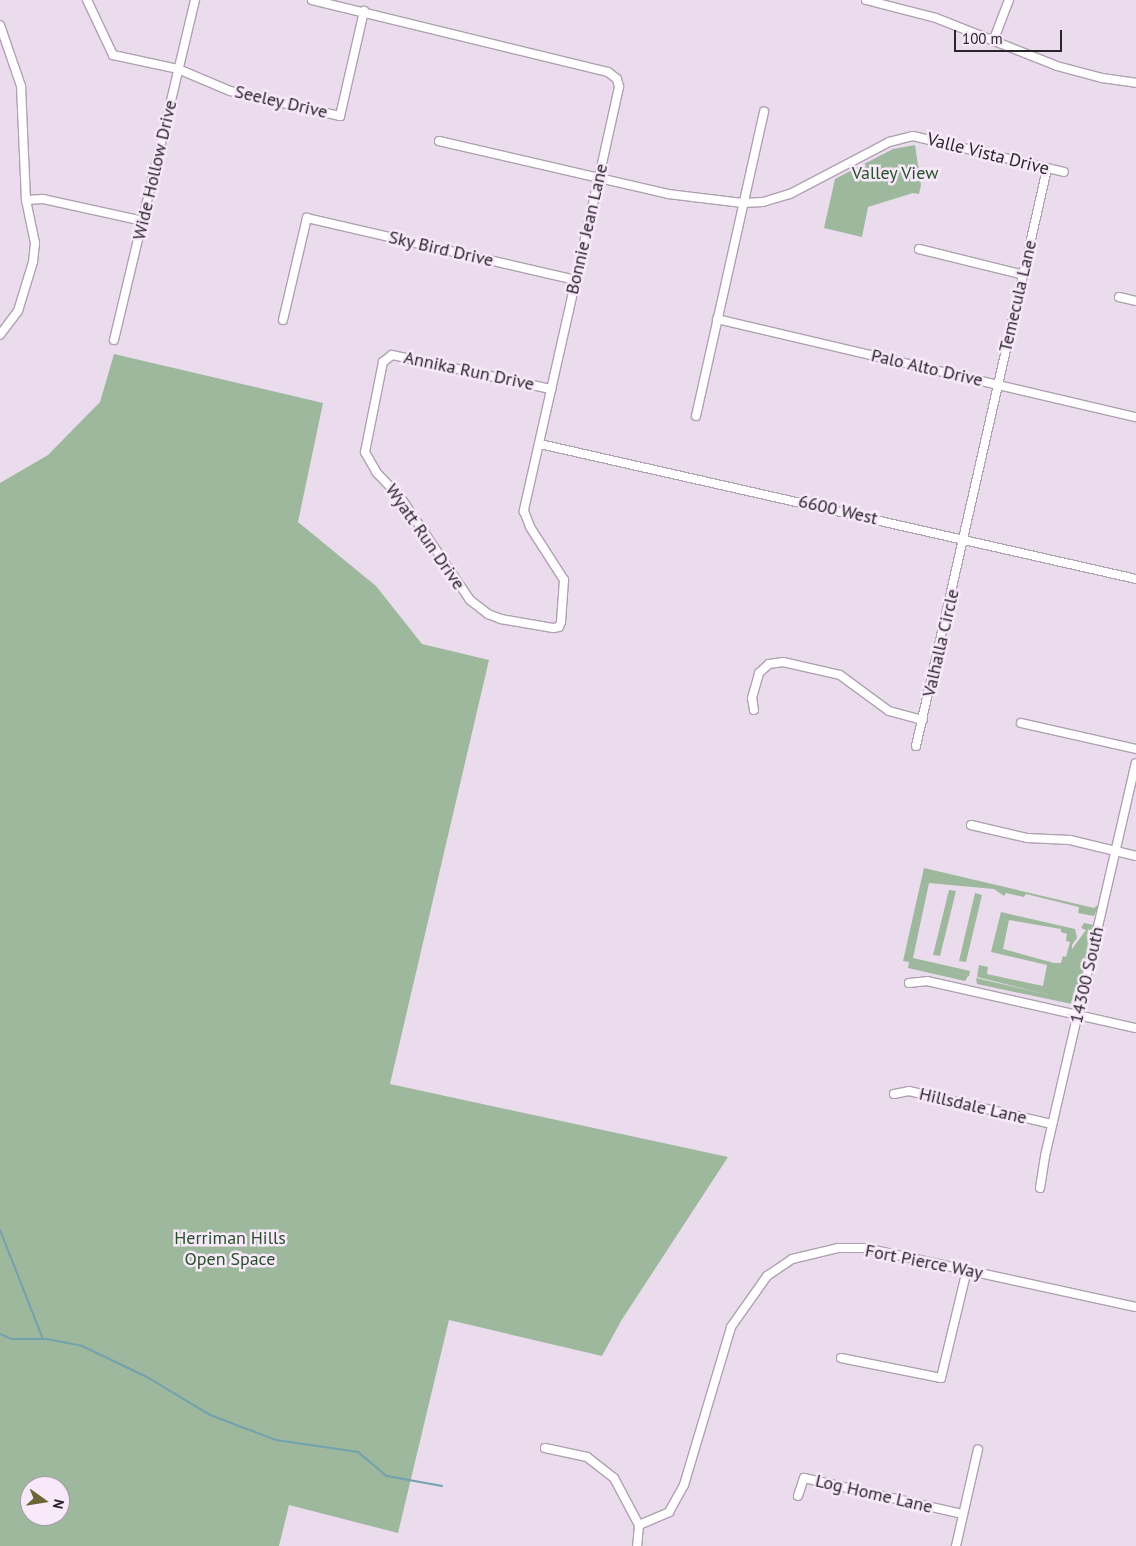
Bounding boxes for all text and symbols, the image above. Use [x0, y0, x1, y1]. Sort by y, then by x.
scale bar [956, 20, 1064, 52]
text: 100 m [962, 29, 1003, 48]
street label: Seeley Drive [232, 81, 330, 123]
street label: Wide Hollow Drive [128, 98, 182, 242]
street label: Valle Vista Drive [924, 128, 1052, 180]
street label: Bonnie Jean Lane [561, 162, 613, 296]
park label: Valley View [851, 162, 939, 184]
street label: Sky Bird Drive [386, 226, 496, 272]
street label: Temecula Lane [995, 238, 1041, 354]
street label: Palo Alto Drive [869, 345, 985, 391]
street label: Annika Run Drive [402, 347, 536, 395]
street label: Wyatt Run Drive [381, 480, 469, 594]
street label: 6600 West [796, 490, 880, 530]
street label: Valhalla Circle [918, 587, 964, 699]
street label: 14300 South [1065, 924, 1109, 1026]
street label: Hillsdale Lane [917, 1083, 1029, 1129]
park label: Herriman Hills Open Space [174, 1228, 286, 1270]
street label: Fort Pierce Way [863, 1240, 985, 1284]
street label: Log Home Lane [813, 1470, 935, 1518]
north arrow [20, 1476, 70, 1526]
text: N [49, 1498, 68, 1511]

